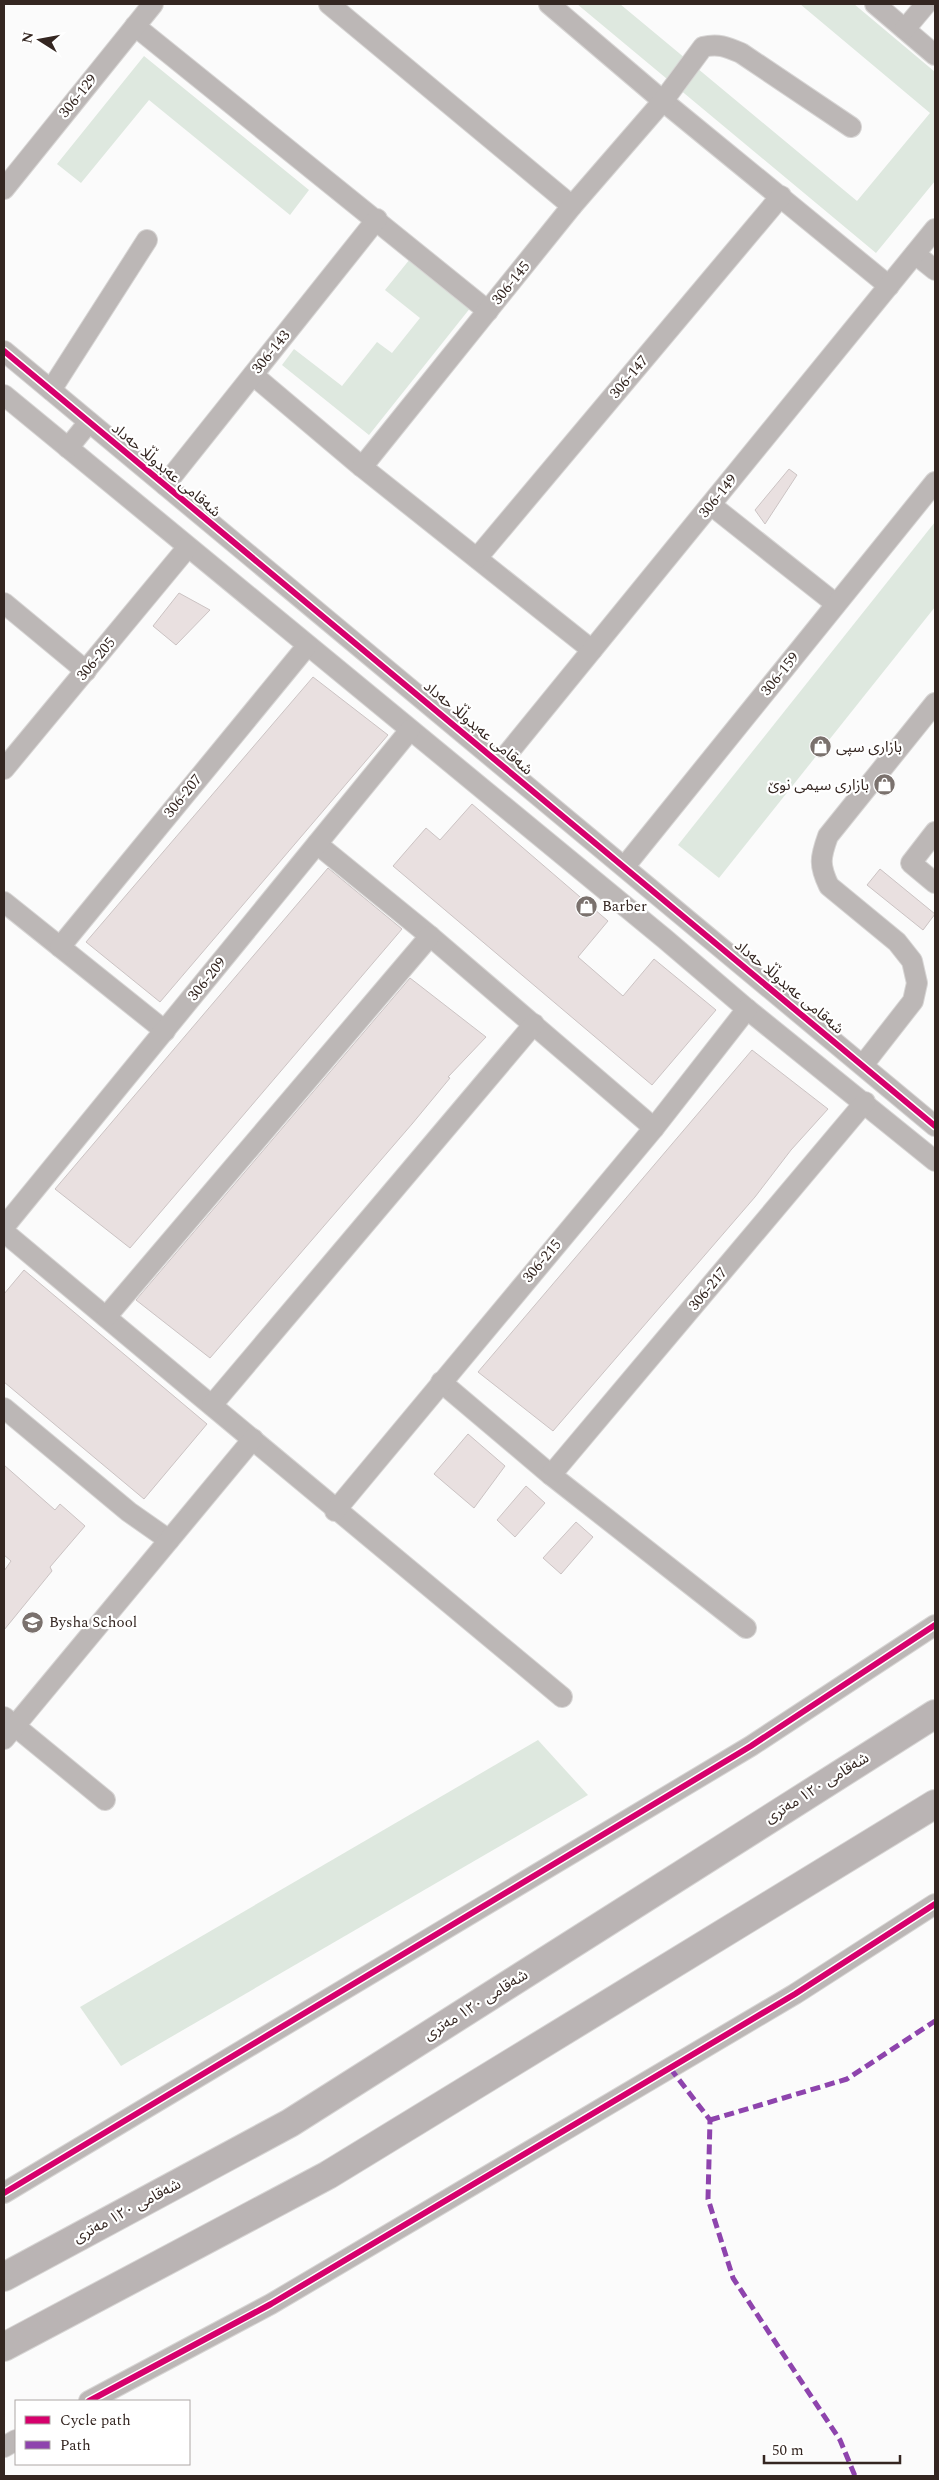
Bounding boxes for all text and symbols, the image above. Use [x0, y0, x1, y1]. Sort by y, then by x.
north arrow [15, 15, 65, 65]
text: N [16, 30, 39, 45]
street label: 306-129 [53, 69, 103, 123]
street label: 306-145 [486, 256, 536, 310]
street label: 306-143 [246, 325, 296, 379]
street label: 306-147 [604, 350, 654, 404]
street label: شەقامی عەبدوڵڵا حەداد [106, 417, 226, 523]
street label: 306-149 [693, 469, 743, 523]
street label: 306-205 [71, 632, 121, 686]
street label: 306-159 [755, 647, 805, 701]
street label: شەقامی عەبدوڵڵا حەداد [418, 675, 538, 781]
shop icon: بازاری سپی [808, 735, 832, 759]
place label: بازاری سپی [836, 736, 902, 759]
street label: 306-207 [158, 769, 208, 823]
shop icon: بازاری سیمی نوێ [873, 773, 897, 797]
place label: بازاری سیمی نوێ [768, 774, 869, 797]
shop icon: Barber [574, 894, 598, 918]
place label: Barber [602, 895, 647, 918]
street label: شەقامی عەبدوڵڵا حەداد [729, 934, 849, 1040]
street label: 306-209 [182, 952, 232, 1006]
street label: 306-215 [517, 1234, 567, 1288]
street label: 306-217 [683, 1262, 733, 1316]
school or university icon: Bysha School [21, 1610, 45, 1634]
place label: Bysha School [49, 1611, 137, 1634]
street label: شەقامی ١٢٠ مەتری [760, 1747, 874, 1829]
street label: شەقامی ١٢٠ مەتری [419, 1964, 533, 2046]
street label: شەقامی ١٢٠ مەتری [69, 2173, 185, 2249]
legend [15, 2400, 190, 2465]
text: Cycle path [60, 2409, 131, 2432]
scale bar [764, 2432, 900, 2464]
text: Path [60, 2434, 91, 2457]
text: 50 m [772, 2439, 804, 2462]

